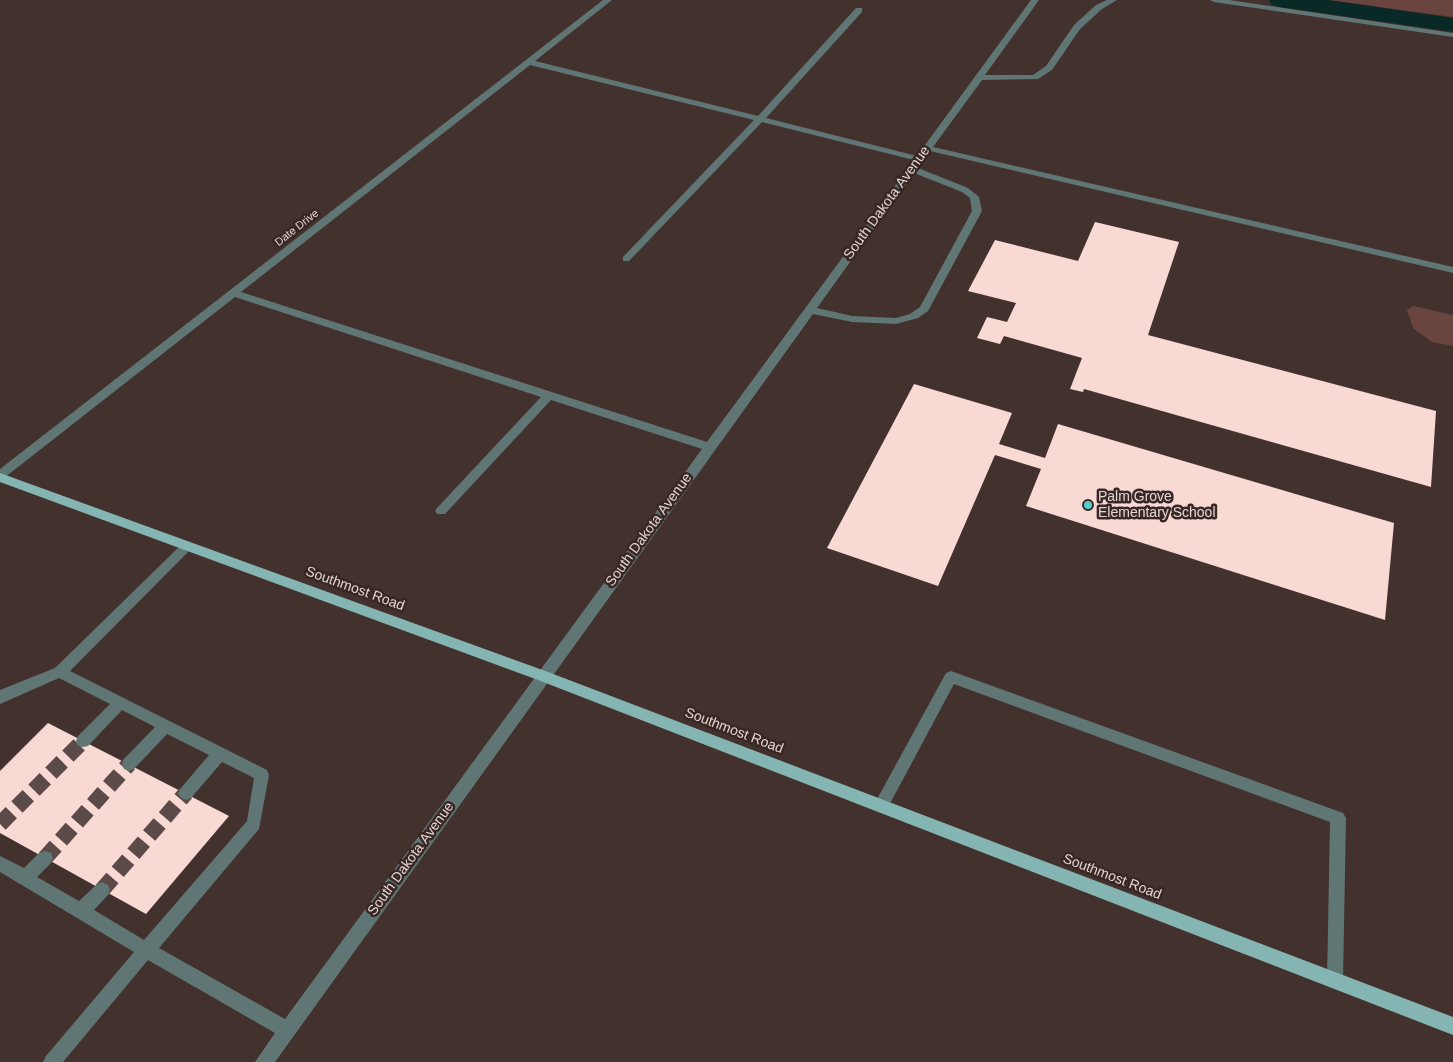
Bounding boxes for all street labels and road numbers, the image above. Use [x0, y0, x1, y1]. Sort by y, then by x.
street label: South Dakota Avenue [840, 143, 934, 263]
street label: Date Drive [272, 207, 322, 249]
street label: South Dakota Avenue [602, 470, 696, 590]
street label: Southmost Road [303, 563, 407, 615]
street label: Southmost Road [682, 704, 786, 758]
street label: South Dakota Avenue [364, 799, 458, 919]
street label: Southmost Road [1060, 850, 1164, 904]

